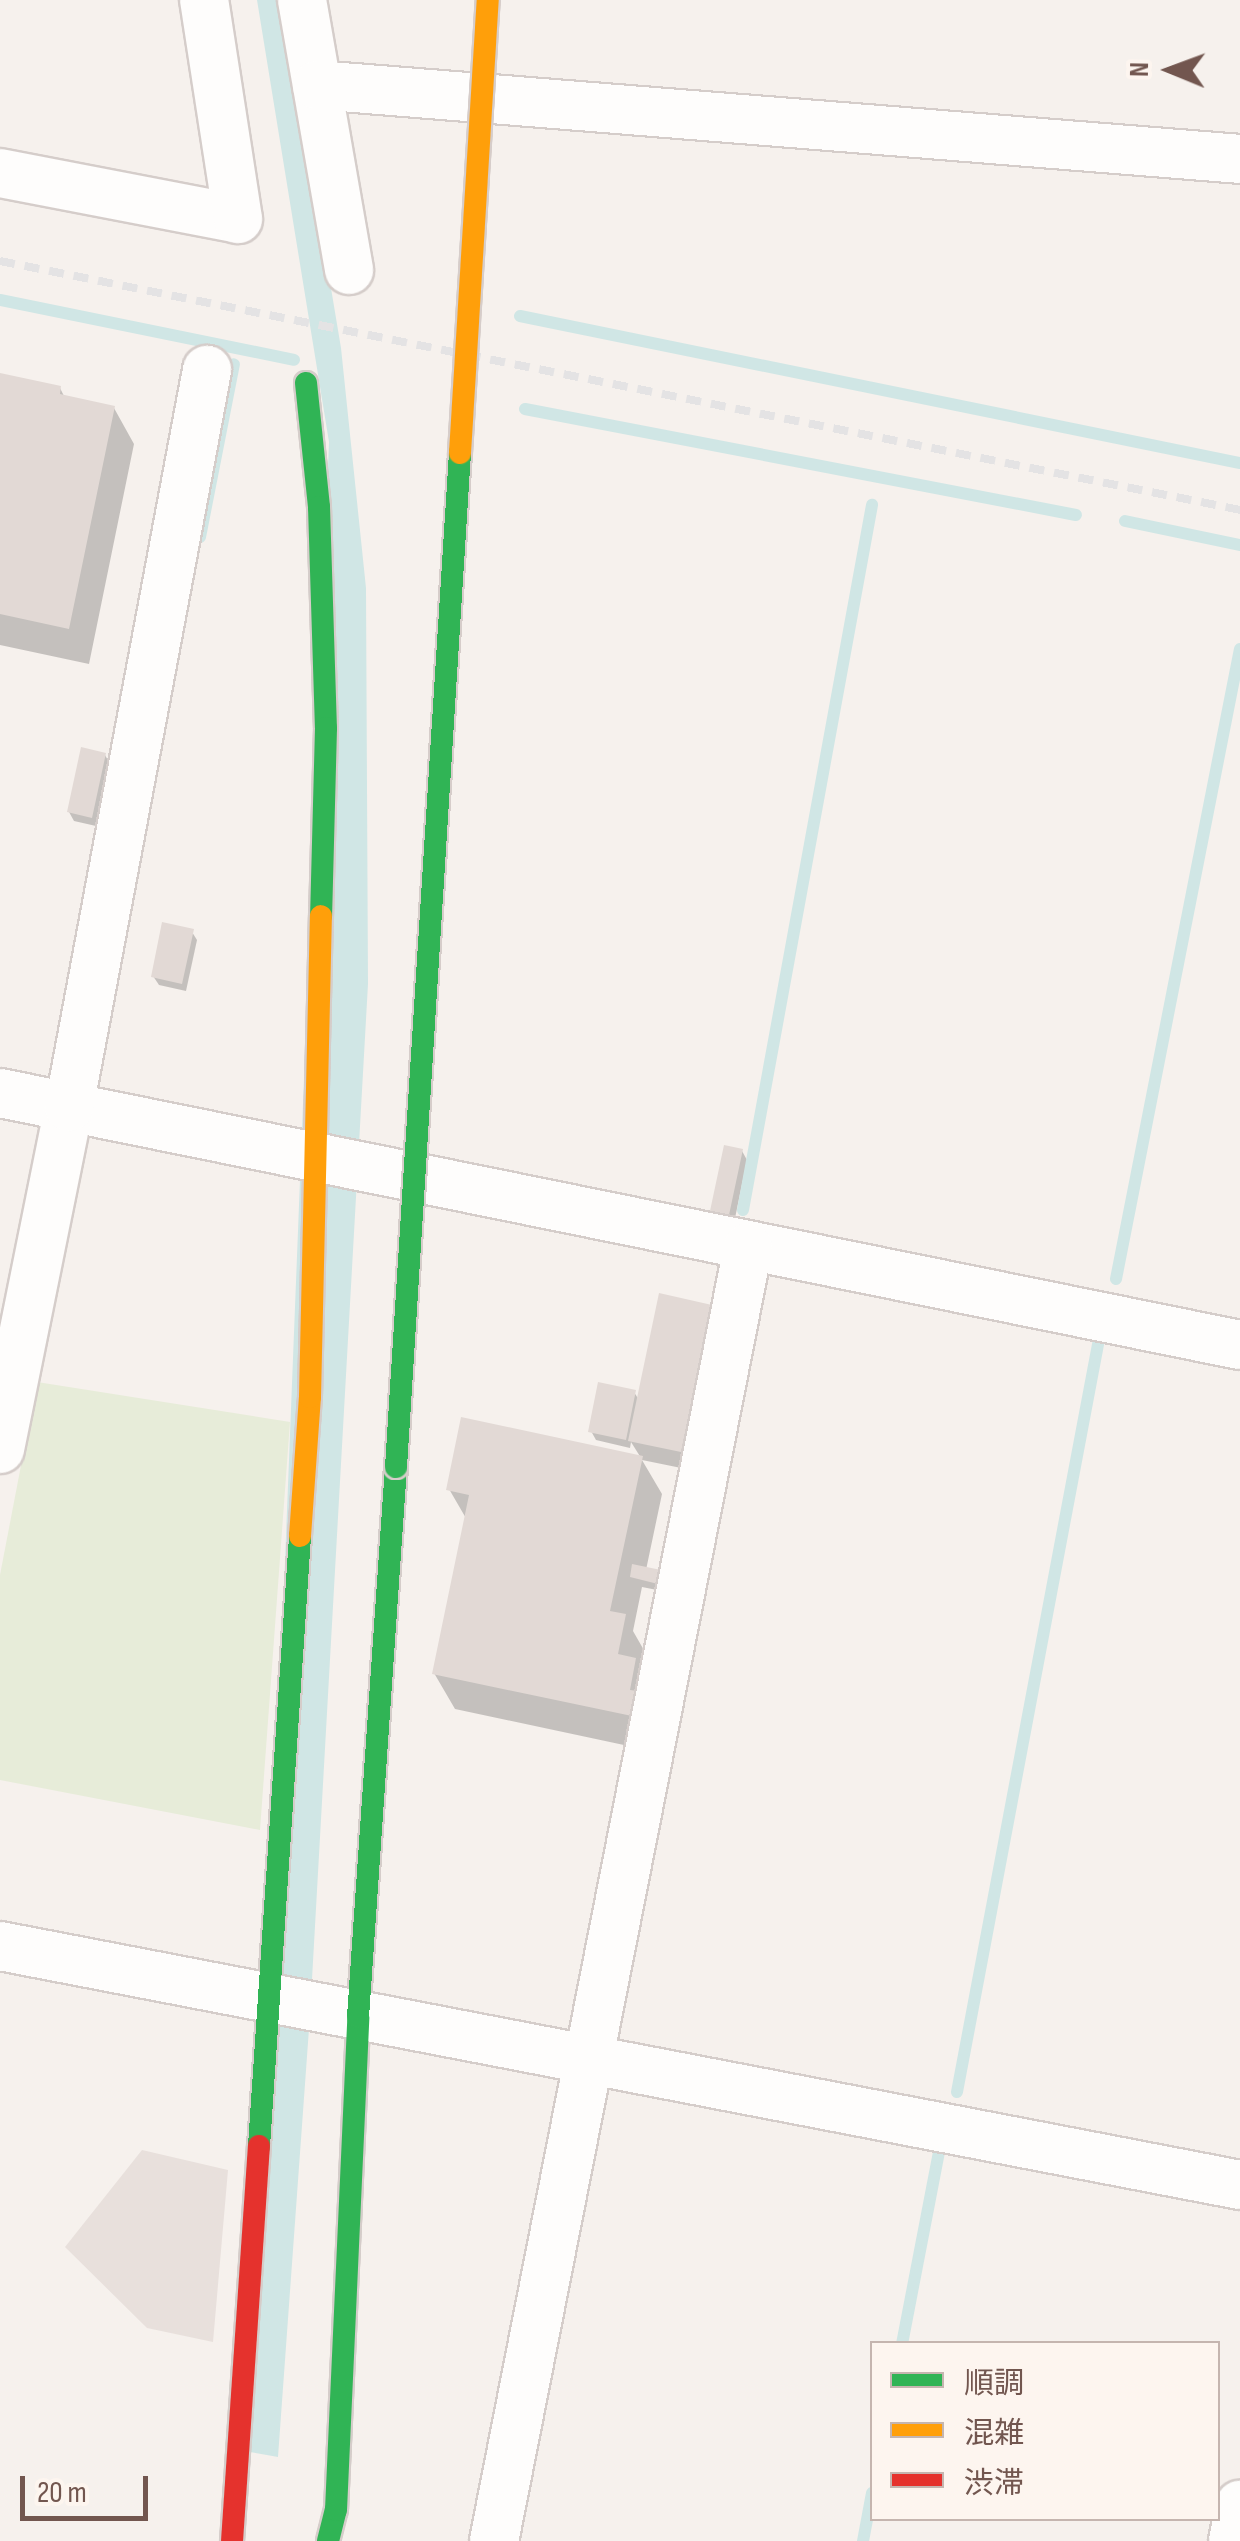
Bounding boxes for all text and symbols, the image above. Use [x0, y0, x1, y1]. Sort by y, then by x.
north arrow [1120, 20, 1220, 120]
text: N [1123, 62, 1156, 77]
legend [870, 2341, 1220, 2521]
text: 順調 [964, 2366, 1024, 2402]
text: 混雑 [964, 2416, 1024, 2452]
scale bar [25, 2456, 152, 2518]
text: 渋滞 [964, 2466, 1024, 2502]
text: 20 m [37, 2475, 87, 2511]

